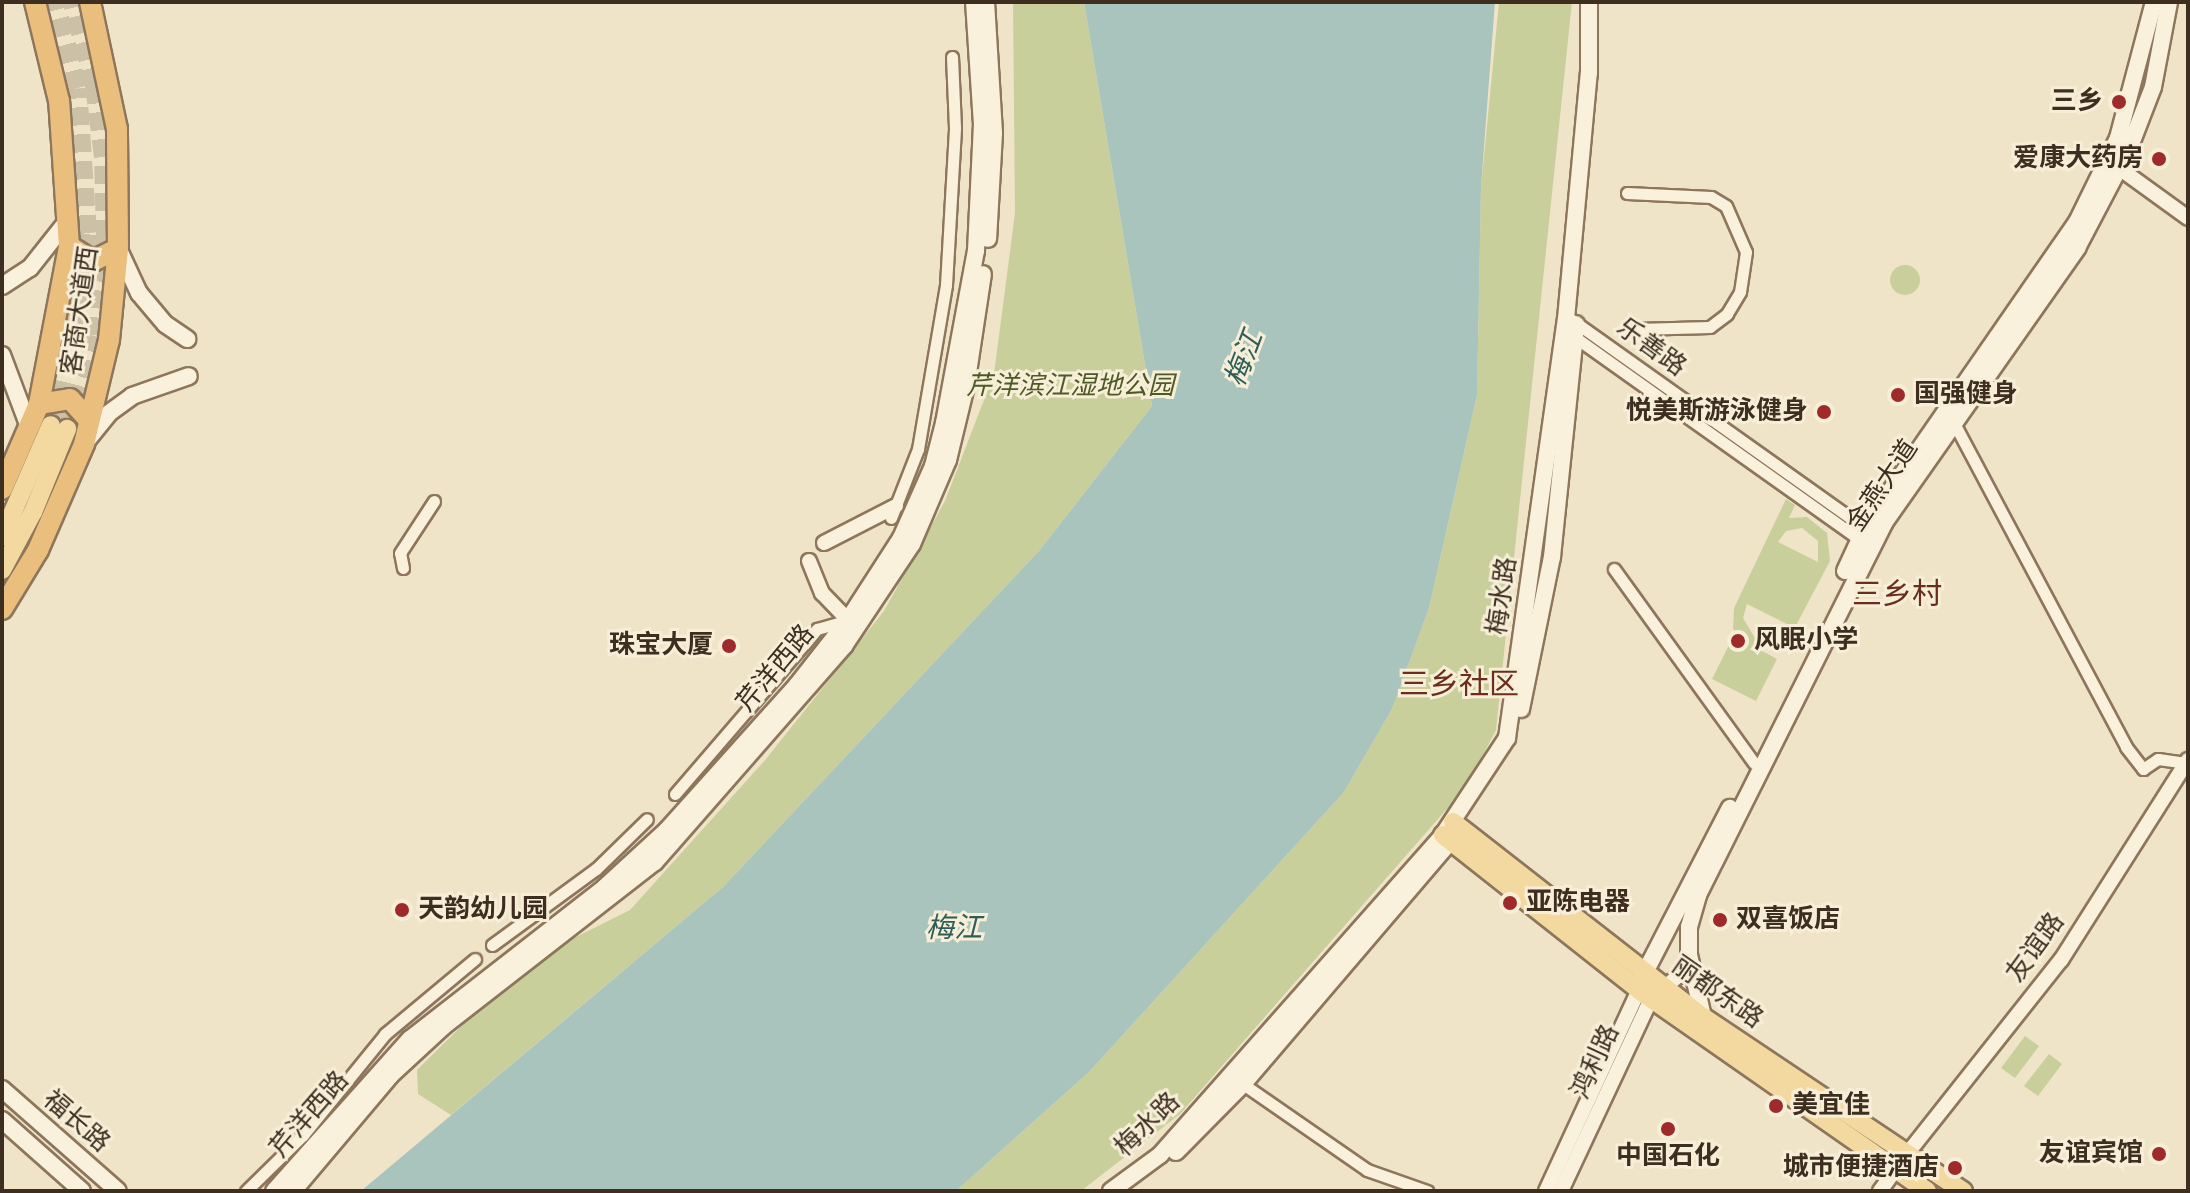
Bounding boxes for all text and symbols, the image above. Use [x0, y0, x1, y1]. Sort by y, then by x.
place label: 三乡 [2051, 86, 2103, 118]
marker: 三乡 [2110, 93, 2128, 111]
place label: 爱康大药房 [2013, 143, 2143, 175]
marker: 爱康大药房 [2150, 150, 2168, 168]
street label: 客商大道西 [57, 244, 105, 378]
street label: 乐善路 [1610, 312, 1692, 384]
water label: 梅江 [1219, 327, 1271, 391]
park label: 芹洋滨江湿地公园 [966, 371, 1174, 403]
place label: 国强健身 [1914, 379, 2018, 411]
marker: 国强健身 [1889, 386, 1907, 404]
place label: 悦美斯游泳健身 [1626, 396, 1808, 428]
marker: 悦美斯游泳健身 [1815, 403, 1833, 421]
street label: 金燕大道 [1841, 434, 1925, 538]
street label: 梅水路 [1482, 555, 1524, 637]
district label: 三乡村 [1852, 577, 1942, 613]
street label: 芹洋西路 [731, 619, 821, 719]
place label: 风眠小学 [1754, 625, 1858, 657]
place label: 珠宝大厦 [609, 630, 713, 662]
marker: 风眠小学 [1729, 632, 1747, 650]
marker: 珠宝大厦 [720, 637, 738, 655]
district label: 三乡社区 [1399, 667, 1519, 703]
place label: 亚陈电器 [1526, 887, 1630, 919]
place label: 天韵幼儿园 [418, 894, 548, 926]
marker: 亚陈电器 [1501, 894, 1519, 912]
marker: 天韵幼儿园 [393, 901, 411, 919]
place label: 双喜饭店 [1736, 904, 1840, 936]
street label: 友谊路 [2000, 907, 2072, 989]
marker: 双喜饭店 [1711, 911, 1729, 929]
water label: 梅江 [926, 912, 982, 946]
street label: 丽都东路 [1665, 950, 1769, 1036]
street label: 鸿利路 [1565, 1020, 1627, 1104]
street label: 芹洋西路 [264, 1066, 356, 1164]
street label: 福长路 [36, 1085, 116, 1159]
street label: 梅水路 [1109, 1087, 1187, 1163]
place label: 美宜佳 [1792, 1090, 1870, 1122]
marker: 美宜佳 [1767, 1097, 1785, 1115]
marker: 中国石化 [1659, 1120, 1677, 1138]
place label: 友谊宾馆 [2039, 1138, 2143, 1170]
place label: 中国石化 [1616, 1141, 1720, 1173]
marker: 友谊宾馆 [2150, 1145, 2168, 1163]
place label: 城市便捷酒店 [1783, 1152, 1939, 1184]
marker: 城市便捷酒店 [1946, 1159, 1964, 1177]

